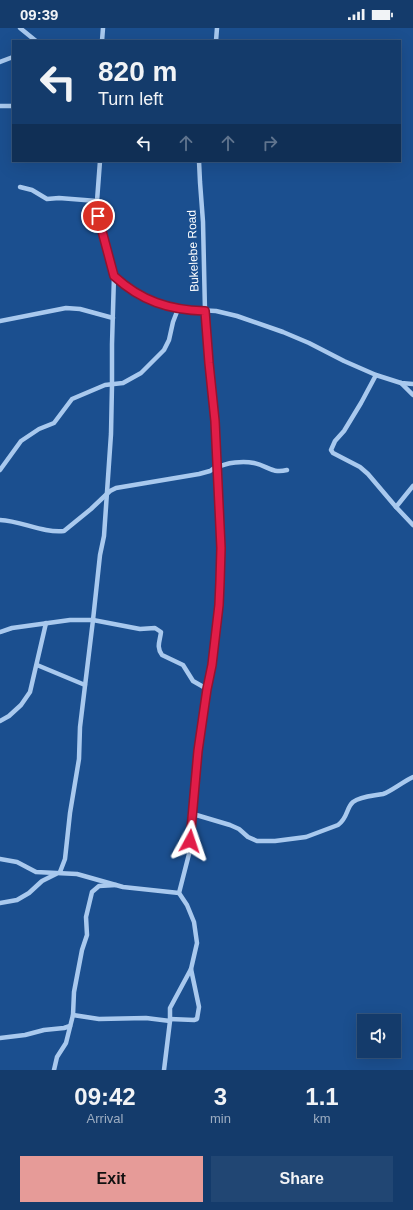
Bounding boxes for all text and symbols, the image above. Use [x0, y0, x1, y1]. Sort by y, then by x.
text: 09:39 [20, 6, 58, 23]
icon: left [32, 56, 84, 108]
text: 820 m [98, 56, 177, 87]
text: Turn left [98, 89, 163, 109]
icon: left [133, 132, 155, 154]
icon: ahead [175, 132, 197, 154]
icon: ahead [217, 132, 239, 154]
icon: right [259, 132, 281, 154]
pin [81, 199, 115, 233]
icon: arrive [87, 205, 109, 227]
street label: Bukelebe Road [185, 210, 201, 292]
position arrow [169, 820, 211, 862]
map controls [357, 1014, 401, 1058]
button: sound [357, 1014, 401, 1058]
text: 09:42 [74, 1083, 136, 1110]
text: 3 [214, 1083, 227, 1110]
text: 1.1 [305, 1083, 339, 1110]
text: Arrival [87, 1111, 123, 1126]
text: min [210, 1111, 231, 1126]
text: km [313, 1111, 331, 1126]
button: Exit [20, 1156, 203, 1202]
button: Share [211, 1156, 393, 1202]

